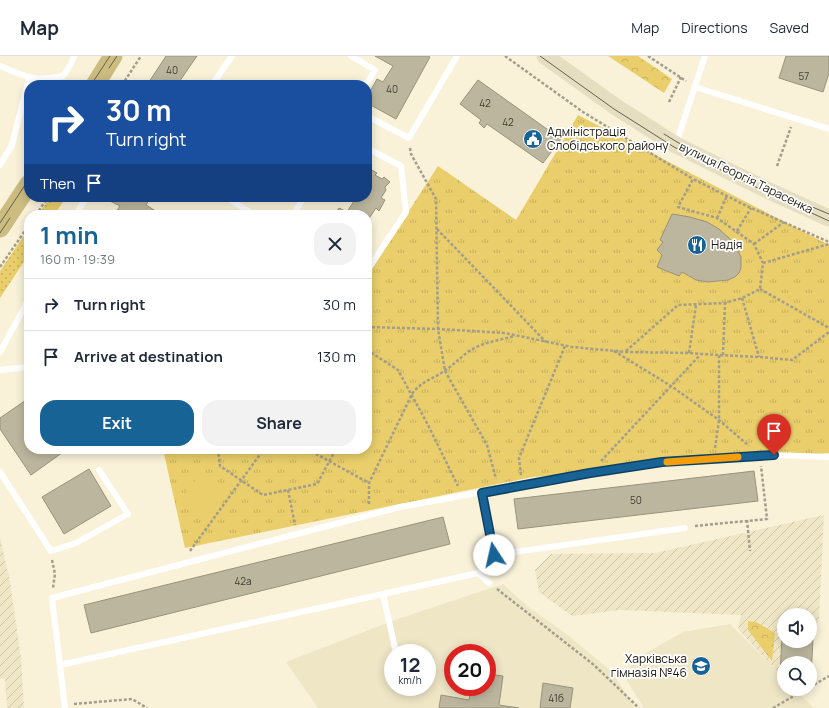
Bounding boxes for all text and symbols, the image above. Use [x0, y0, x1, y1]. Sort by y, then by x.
text: Map [20, 15, 59, 41]
text: Map [631, 18, 659, 37]
text: Directions [681, 18, 748, 37]
text: Saved [770, 18, 809, 37]
house number: 40 [166, 63, 178, 77]
house number: 57 [799, 69, 809, 83]
house number: 40 [386, 82, 398, 96]
text: 30 m [106, 91, 171, 129]
icon: right [40, 96, 92, 148]
house number: 42 [479, 96, 491, 110]
house number: 42 [502, 115, 514, 129]
place label: Адміністрація Слобідського району [547, 123, 669, 154]
text: Turn right [106, 127, 187, 151]
public building icon: Адміністрація Слобідського району [522, 128, 544, 150]
street label: вулиця Георгія Тарасенка [676, 138, 816, 217]
icon: arrive [83, 172, 105, 194]
text: Then [40, 173, 75, 194]
text: 1 min [40, 218, 99, 251]
button: close [314, 223, 356, 265]
restaurant icon: Надія [686, 234, 708, 256]
place label: Надія [711, 236, 743, 253]
text: 160 m · 19:39 [40, 250, 115, 268]
icon: right [40, 294, 62, 316]
text: Turn right [74, 294, 145, 315]
text: 30 m [323, 294, 356, 315]
icon: arrive [40, 346, 62, 368]
text: Arrive at destination [74, 346, 223, 367]
text: 130 m [317, 346, 356, 367]
button: Exit [40, 400, 194, 446]
button: Share [202, 400, 356, 446]
pin [757, 414, 791, 455]
icon: arrive [763, 420, 785, 442]
house number: 50 [630, 493, 642, 507]
position arrow [473, 534, 515, 576]
house number: 42а [234, 574, 252, 588]
map controls [777, 608, 817, 696]
button: sound [777, 608, 817, 648]
speed limit sign: 20 [444, 644, 496, 696]
place label: Харківська гімназія №46 [611, 650, 687, 681]
text: 12 [400, 651, 420, 678]
school or university icon: Харківська гімназія №46 [690, 655, 712, 677]
button: search [777, 656, 817, 696]
text: km/h [398, 673, 422, 687]
house number: 41б [548, 691, 564, 705]

